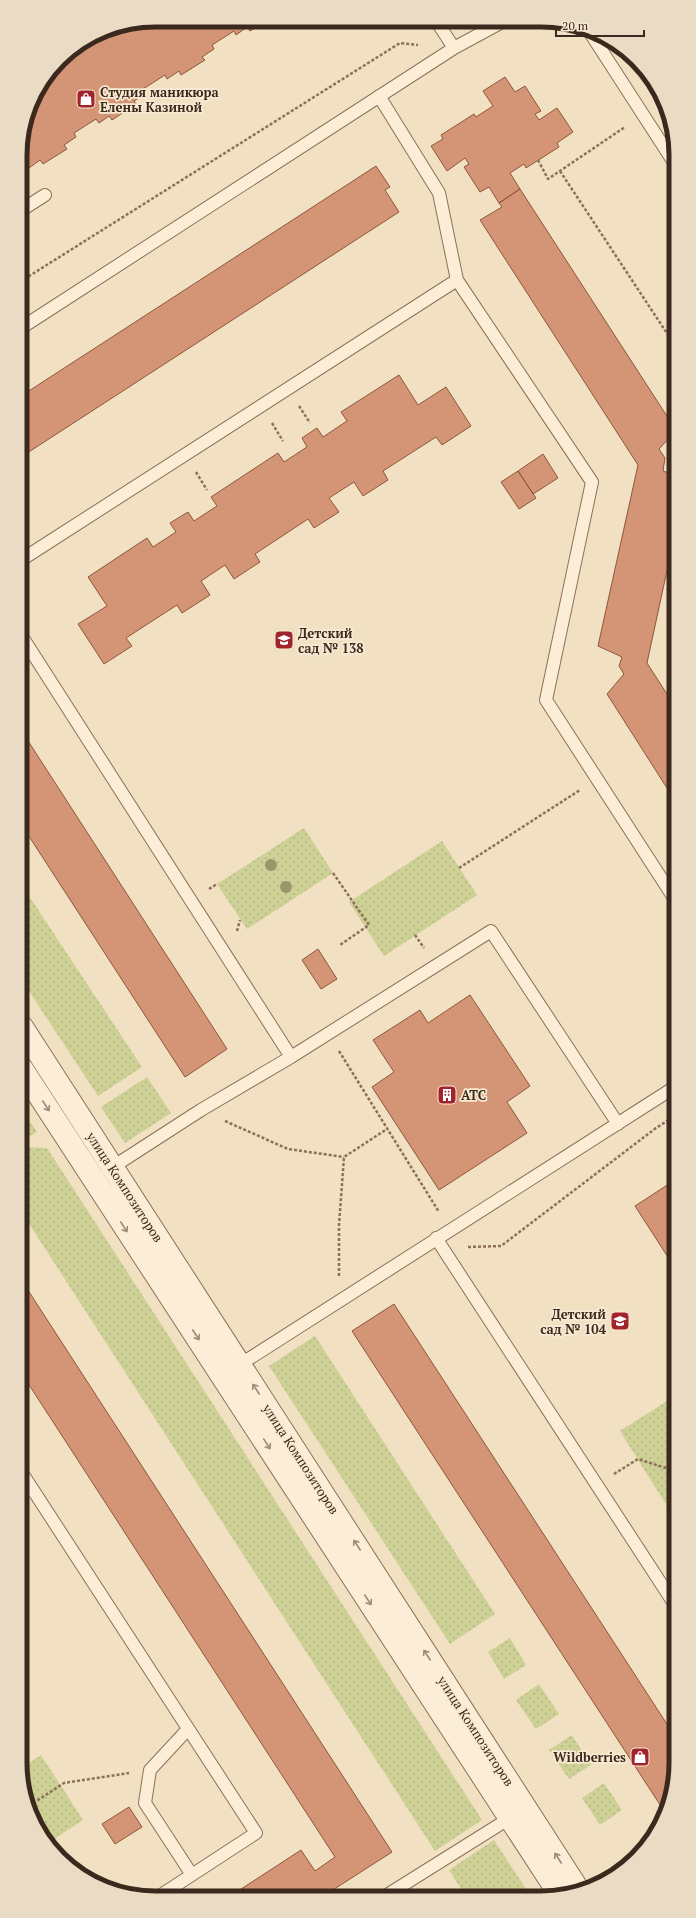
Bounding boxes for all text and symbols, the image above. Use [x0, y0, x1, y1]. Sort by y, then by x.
scale bar [556, 12, 644, 38]
text: 20 m [562, 18, 589, 33]
place label: Студия маникюра Елены Казиной [100, 83, 220, 116]
shop icon: Студия маникюра Елены Казиной [75, 88, 97, 110]
place label: Детский сад № 138 [298, 624, 364, 657]
school or university icon: Детский сад № 138 [273, 629, 295, 651]
building icon: АТС [436, 1084, 458, 1106]
place label: АТС [461, 1086, 486, 1104]
one-way arrow [41, 1101, 50, 1112]
street label: улица Композиторов [82, 1128, 167, 1246]
one-way arrow [121, 1221, 129, 1233]
place label: Детский сад № 104 [540, 1305, 607, 1338]
school or university icon: Детский сад № 104 [609, 1310, 631, 1332]
one-way arrow [192, 1330, 200, 1341]
one-way arrow [252, 1384, 260, 1395]
street label: улица Композиторов [258, 1400, 343, 1518]
one-way arrow [263, 1438, 271, 1449]
one-way arrow [352, 1539, 360, 1551]
one-way arrow [364, 1594, 372, 1605]
one-way arrow [423, 1650, 431, 1661]
street label: улица Композиторов [433, 1672, 518, 1790]
shop icon: Wildberries [629, 1746, 651, 1768]
place label: Wildberries [553, 1748, 626, 1766]
one-way arrow [554, 1853, 562, 1864]

